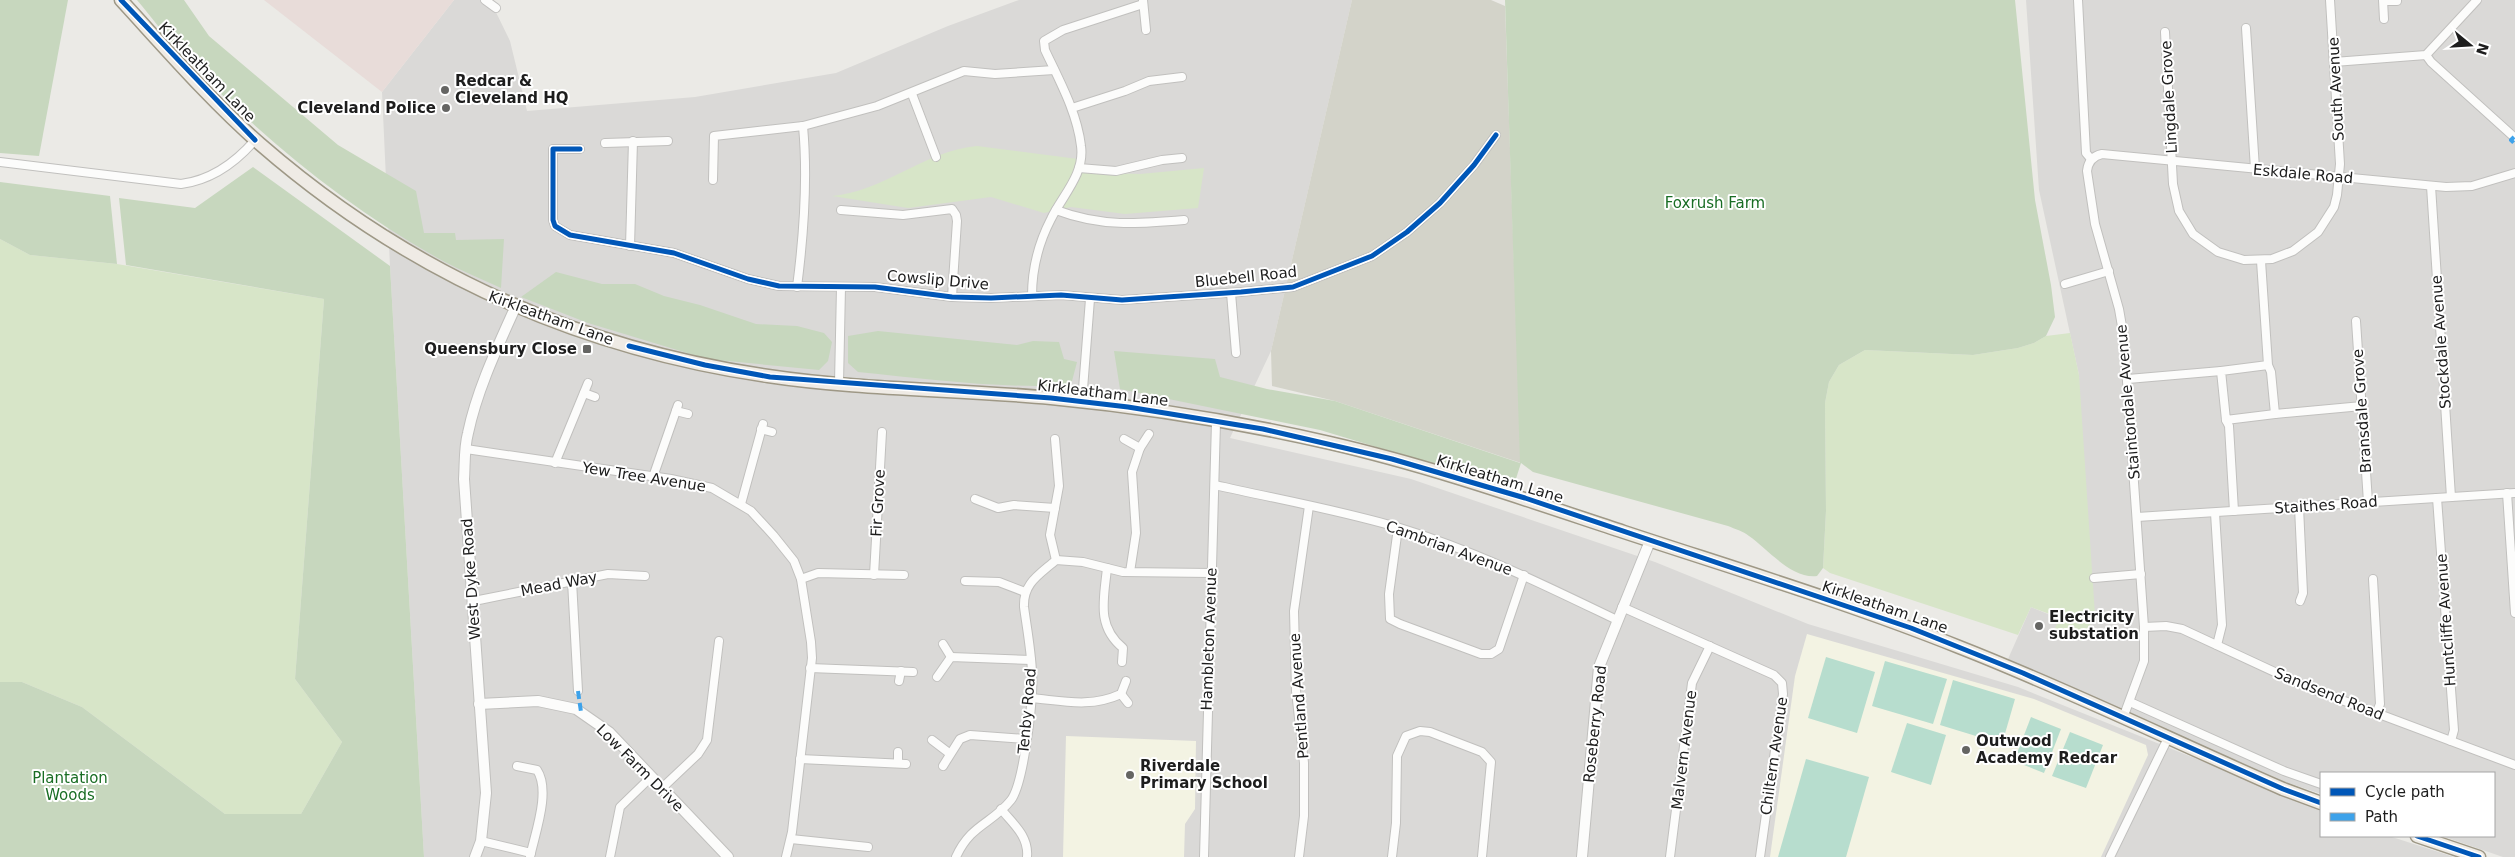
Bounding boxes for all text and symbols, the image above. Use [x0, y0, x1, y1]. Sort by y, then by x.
street label: Kirkleatham Lane [155, 18, 259, 126]
north arrow [2445, 20, 2495, 70]
street label: South Avenue [2324, 37, 2348, 141]
street label: Lingdale Grove [2157, 40, 2181, 154]
text: N [2473, 41, 2492, 57]
place label: Redcar & Cleveland HQ [455, 72, 568, 107]
marker: Redcar & Cleveland HQ [439, 84, 451, 96]
place label: Cleveland Police [297, 99, 436, 117]
marker: Cleveland Police [440, 102, 452, 114]
street label: Eskdale Road [2252, 161, 2354, 187]
park label: Foxrush Farm [1665, 194, 1765, 212]
street label: Bluebell Road [1194, 263, 1298, 291]
street label: Cowslip Drive [886, 267, 990, 293]
street label: Stockdale Avenue [2427, 274, 2455, 410]
street label: Kirkleatham Lane [486, 287, 616, 349]
street label: Staintondale Avenue [2112, 324, 2144, 480]
place label: Queensbury Close [424, 340, 577, 358]
marker: Queensbury Close [581, 343, 593, 355]
street label: Bransdale Grove [2349, 348, 2375, 474]
street label: Kirkleatham Lane [1037, 376, 1169, 410]
street label: Kirkleatham Lane [1434, 451, 1566, 507]
street label: Yew Tree Avenue [580, 458, 707, 496]
street label: Fir Grove [867, 469, 889, 537]
street label: Staithes Road [2274, 492, 2378, 518]
street label: Cambrian Avenue [1383, 517, 1515, 579]
street label: West Dyke Road [458, 518, 484, 640]
street label: Huntcliffe Avenue [2432, 553, 2460, 687]
street label: Hambleton Avenue [1198, 567, 1220, 711]
street label: Mead Way [519, 568, 599, 600]
street label: Kirkleatham Lane [1820, 577, 1950, 637]
place label: Electricity substation [2049, 608, 2139, 643]
marker: Electricity substation [2033, 620, 2045, 632]
street label: Pentland Avenue [1286, 633, 1312, 759]
street label: Roseberry Road [1580, 664, 1610, 784]
street label: Sandsend Road [2272, 664, 2386, 724]
street label: Tenby Road [1014, 667, 1040, 756]
street label: Malvern Avenue [1668, 689, 1700, 811]
street label: Chiltern Avenue [1757, 696, 1791, 816]
street label: Low Farm Drive [593, 721, 687, 815]
place label: Outwood Academy Redcar [1976, 732, 2118, 767]
marker: Outwood Academy Redcar [1960, 744, 1972, 756]
place label: Riverdale Primary School [1140, 757, 1268, 792]
park label: Plantation Woods [32, 769, 108, 804]
marker: Riverdale Primary School [1124, 769, 1136, 781]
legend [2320, 772, 2495, 837]
text: Cycle path [2365, 783, 2445, 801]
text: Path [2365, 808, 2398, 826]

